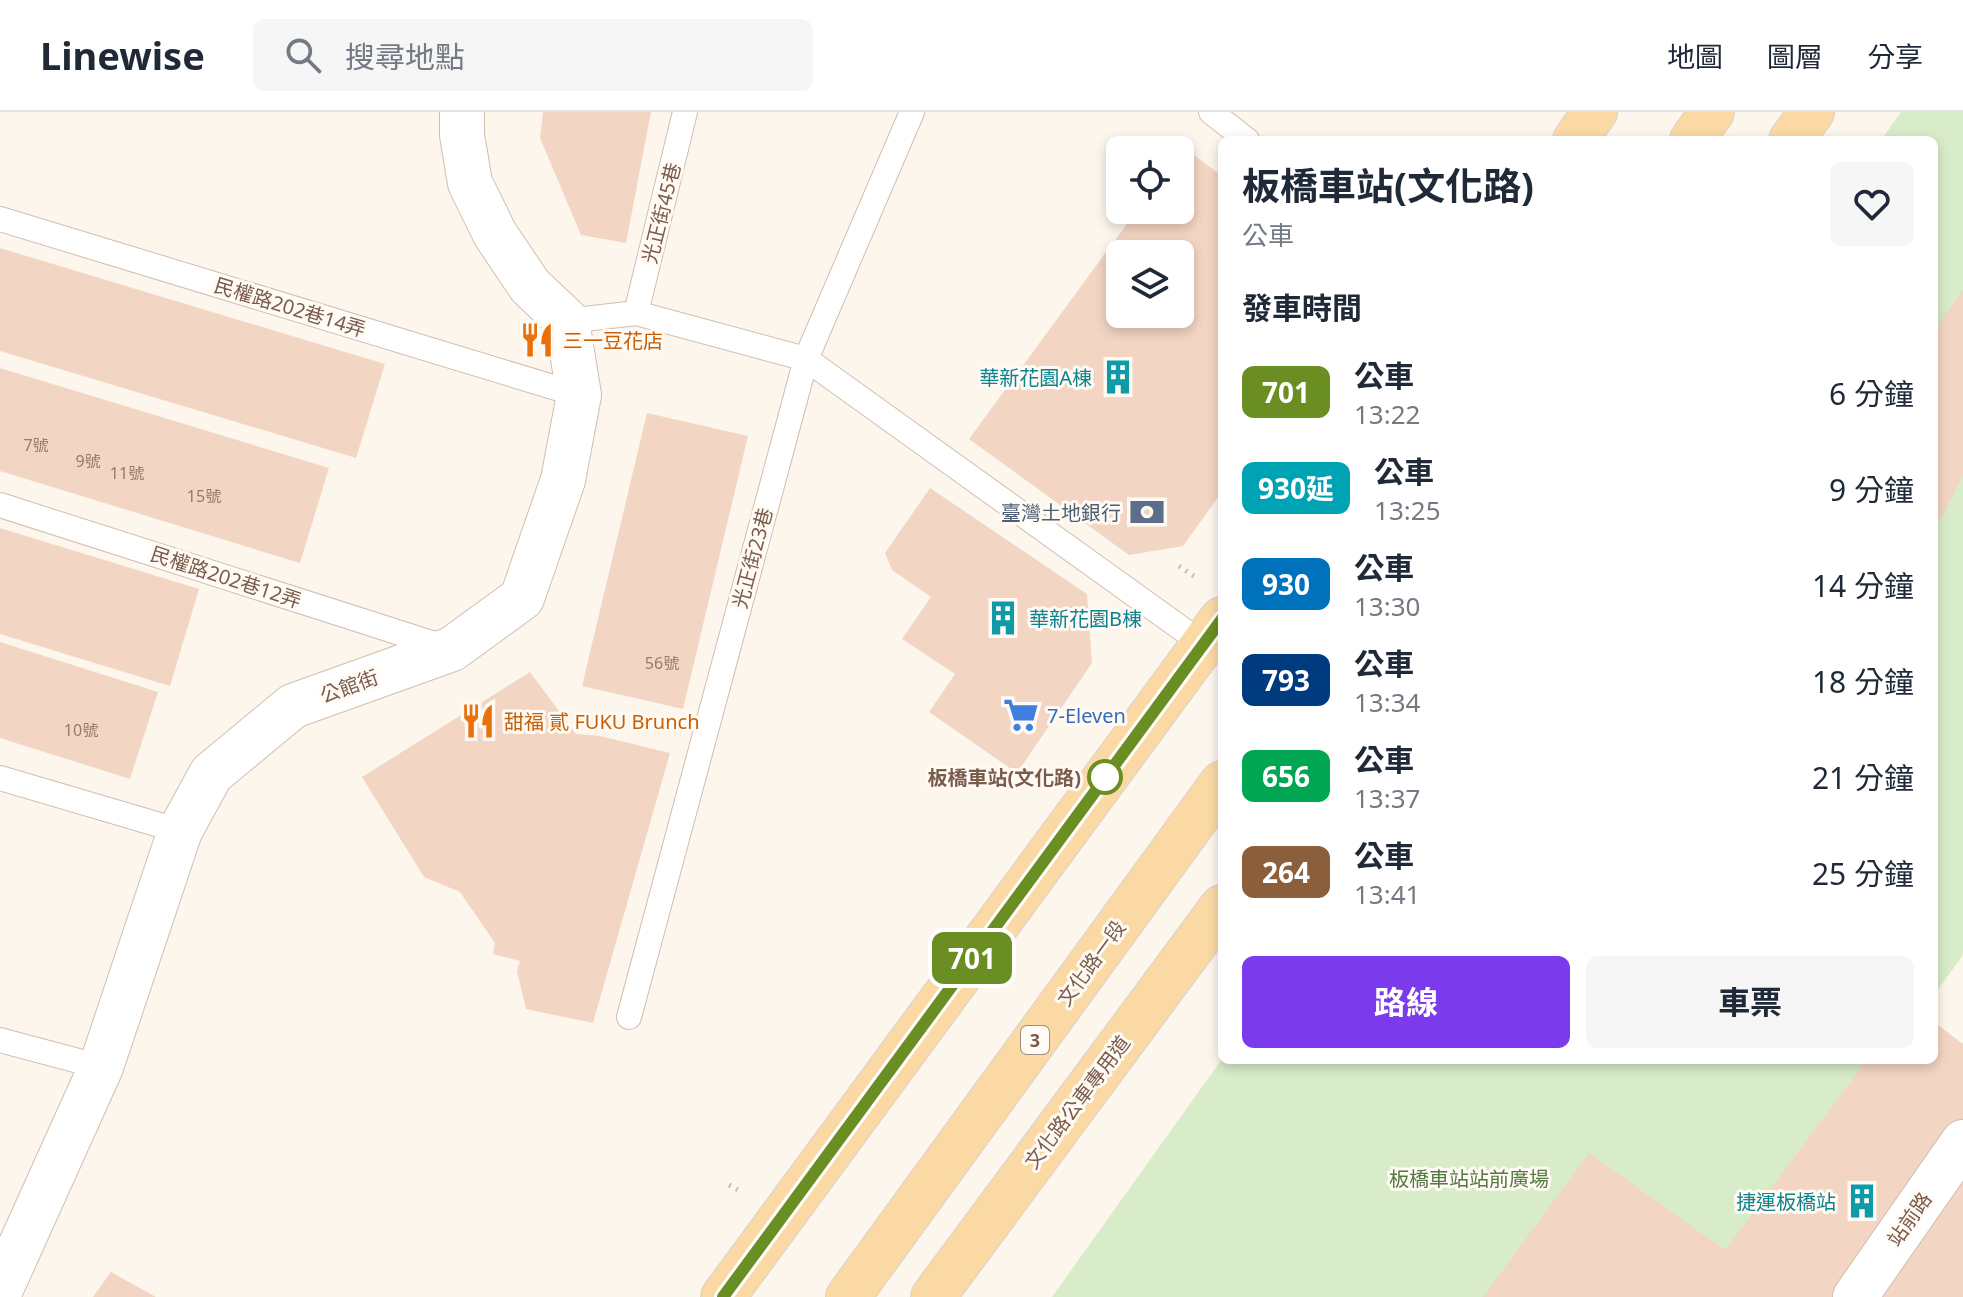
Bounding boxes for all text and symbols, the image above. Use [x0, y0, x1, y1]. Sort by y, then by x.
search box [253, 19, 813, 91]
text: Linewise [40, 29, 205, 81]
icon: search [281, 33, 325, 77]
text: 搜尋地點 [345, 36, 465, 77]
text: 地圖 [1667, 37, 1723, 75]
text: 圖層 [1767, 37, 1823, 75]
text: 分享 [1867, 37, 1923, 75]
map controls [1106, 136, 1194, 328]
button: locate [1106, 136, 1194, 224]
text: 板橋車站(文化路) [1242, 159, 1534, 211]
street label: 光正街45巷 [635, 160, 687, 266]
button: heart [1830, 162, 1914, 246]
text: 公車 [1242, 217, 1294, 253]
button: layers [1106, 240, 1194, 328]
street label: 民權路202巷14弄 [211, 271, 369, 343]
text: 發車時間 [1242, 287, 1362, 328]
restaurant icon: 三一豆花店 [518, 321, 556, 359]
place label: 三一豆花店 [563, 327, 663, 354]
text: 公車 [1354, 355, 1414, 396]
building icon: 華新花園A棟 [1099, 358, 1137, 396]
place label: 華新花園A棟 [979, 364, 1092, 391]
text: 701 [1262, 373, 1310, 411]
text: 6 分鐘 [1829, 373, 1914, 414]
text: 13:22 [1354, 396, 1420, 432]
house number: 7號 [23, 434, 49, 456]
house number: 9號 [75, 450, 101, 472]
text: 公車 [1374, 451, 1434, 492]
house number: 11號 [110, 462, 144, 484]
text: 930延 [1258, 469, 1334, 507]
text: 9 分鐘 [1829, 469, 1914, 510]
house number: 15號 [187, 485, 221, 507]
text: 13:25 [1374, 492, 1441, 528]
bank icon: 臺灣土地銀行 [1128, 493, 1166, 531]
place label: 臺灣土地銀行 [1001, 499, 1121, 526]
street label: 光正街23巷 [726, 505, 778, 611]
street label: 民權路202巷12弄 [147, 540, 305, 614]
text: 公車 [1354, 547, 1414, 588]
text: 930 [1262, 565, 1310, 603]
text: 14 分鐘 [1812, 565, 1914, 606]
text: 13:30 [1354, 588, 1420, 624]
building icon: 華新花園B棟 [984, 599, 1022, 637]
place label: 華新花園B棟 [1029, 605, 1142, 632]
text: 公車 [1354, 643, 1414, 684]
house number: 56號 [645, 652, 679, 674]
text: 793 [1262, 661, 1310, 699]
text: 18 分鐘 [1812, 661, 1914, 702]
street label: 公館街 [316, 663, 382, 709]
text: 13:34 [1354, 684, 1420, 720]
supermarket icon: 7-Eleven [1002, 696, 1040, 734]
restaurant icon: 甜福 貳 FUKU Brunch [459, 702, 497, 740]
place label: 7-Eleven [1047, 702, 1126, 729]
place label: 甜福 貳 FUKU Brunch [504, 708, 700, 735]
house number: 10號 [64, 719, 98, 741]
text: 公車 [1354, 739, 1414, 780]
text: 656 [1262, 757, 1310, 795]
text: 21 分鐘 [1812, 757, 1914, 798]
marker: 板橋車站(文化路) [1088, 760, 1122, 794]
place label: 板橋車站(文化路) [927, 764, 1081, 791]
text: 13:37 [1354, 780, 1420, 816]
text: 公車 [1354, 835, 1414, 876]
text: 264 [1262, 853, 1310, 891]
text: 25 分鐘 [1812, 853, 1914, 894]
text: 13:41 [1354, 876, 1420, 912]
street label: 文化路一段 [1051, 915, 1131, 1011]
line badge: 701 [926, 932, 1018, 984]
text: 701 [948, 939, 996, 977]
button: 路線 [1242, 956, 1570, 1048]
button: 車票 [1586, 956, 1914, 1048]
road number: 3 [1021, 1026, 1049, 1054]
street label: 文化路公車專用道 [1018, 1030, 1136, 1174]
park label: 板橋車站站前廣場 [1389, 1165, 1549, 1192]
building icon: 捷運板橋站 [1843, 1182, 1881, 1220]
street label: 站前路 [1881, 1187, 1937, 1251]
place label: 捷運板橋站 [1736, 1188, 1836, 1215]

